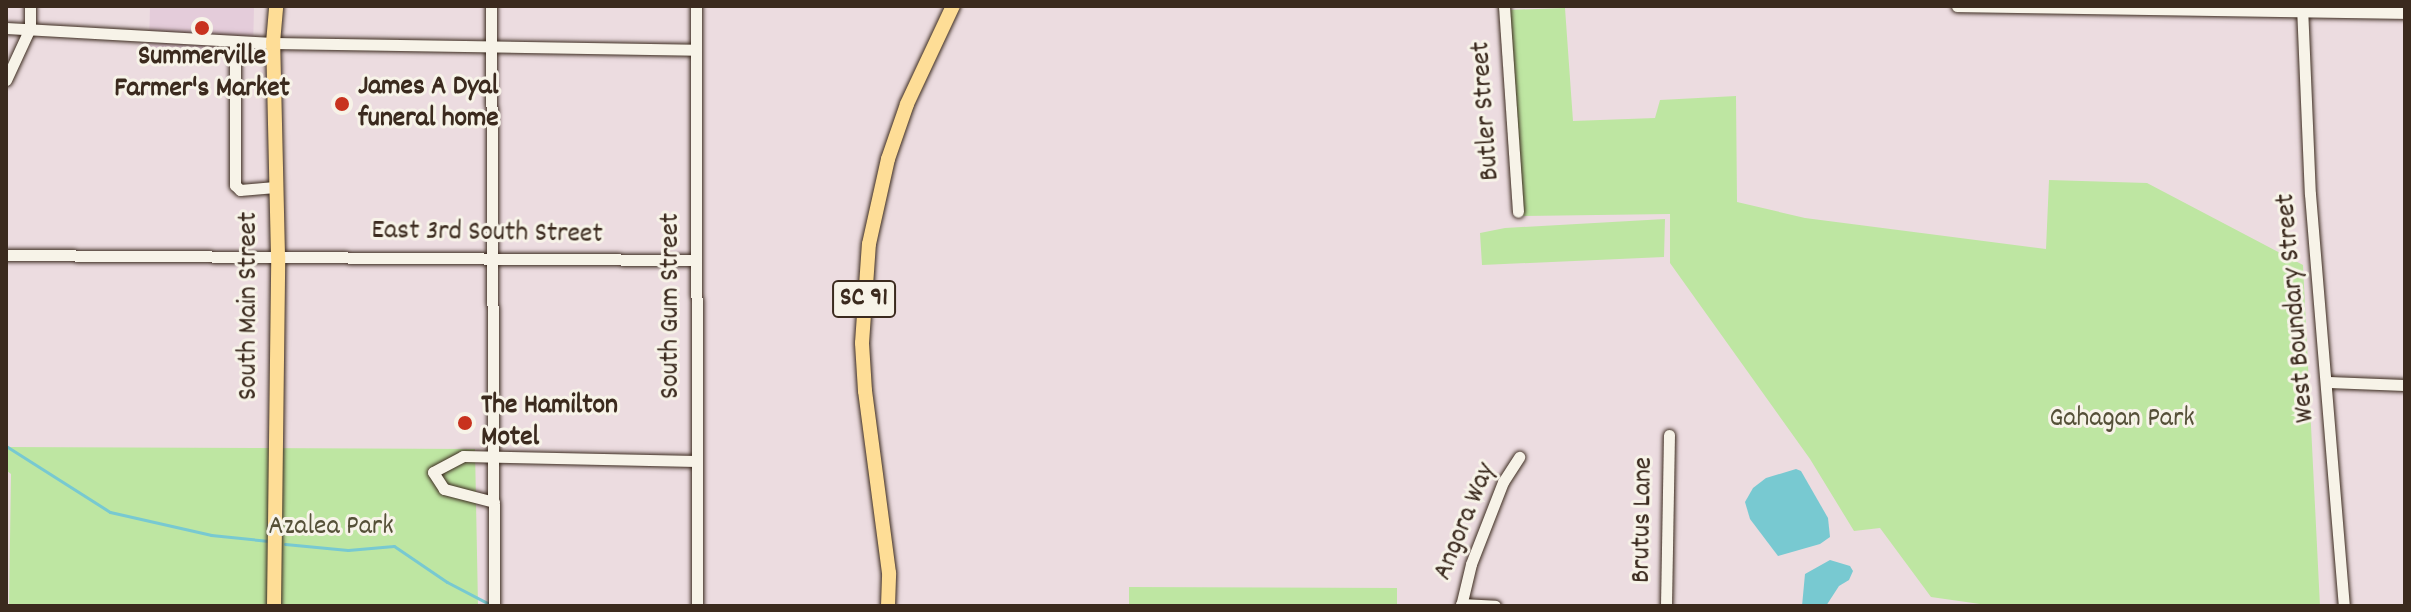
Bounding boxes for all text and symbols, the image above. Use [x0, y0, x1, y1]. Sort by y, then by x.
marker: Summerville Farmer's Market [193, 19, 211, 37]
street label: Butler Street [1465, 40, 1509, 182]
place label: Summerville Farmer's Market [114, 41, 290, 107]
place label: James A Dyal funeral home [358, 71, 499, 137]
marker: James A Dyal funeral home [333, 95, 351, 113]
street label: West Boundary Street [2270, 192, 2324, 424]
street label: South Main Street [233, 212, 267, 400]
street label: South Gum Street [655, 213, 689, 399]
street label: East 3rd South Street [371, 215, 603, 253]
road number: SC 91 [832, 277, 896, 321]
place label: The Hamilton Motel [481, 390, 618, 456]
park label: Gahagan Park [2049, 403, 2195, 437]
marker: The Hamilton Motel [456, 414, 474, 432]
street label: Brutus Lane [1626, 457, 1662, 583]
street label: Angora Way [1427, 458, 1505, 586]
park label: Azalea Park [268, 511, 394, 545]

